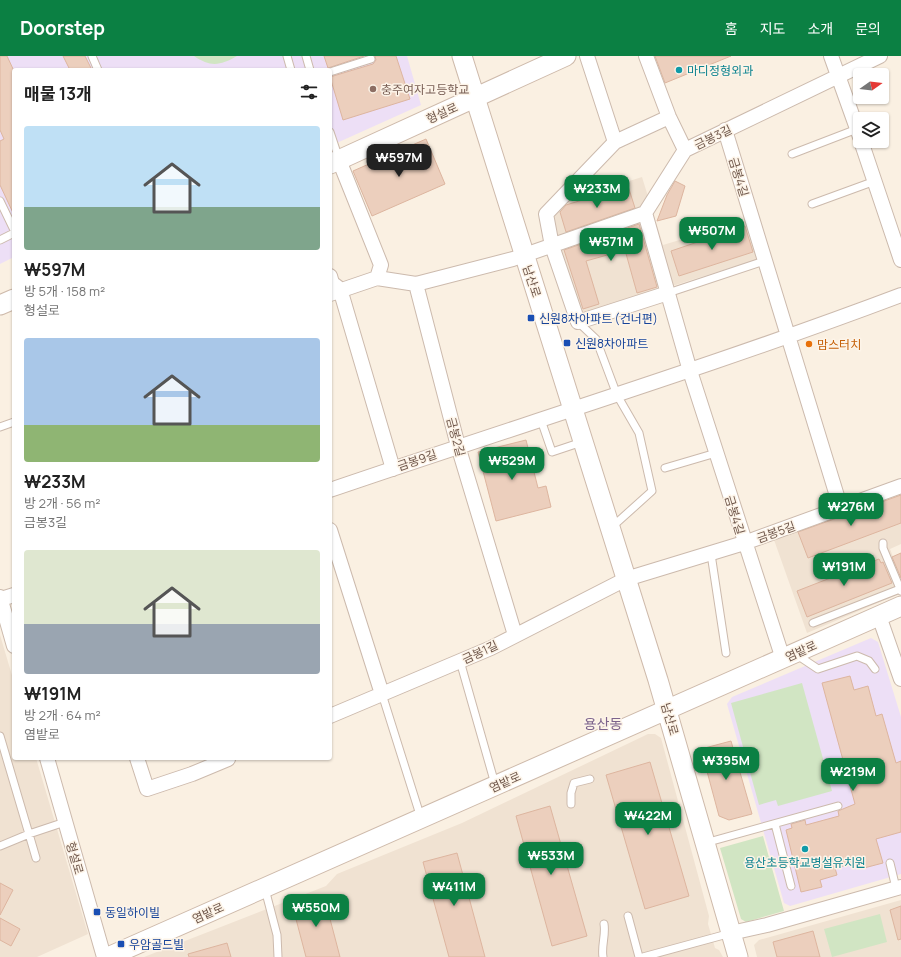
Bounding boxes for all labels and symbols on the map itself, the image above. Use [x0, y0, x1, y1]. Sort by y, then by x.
place label: 마디정형외과 [687, 62, 753, 79]
marker: 마디정형외과 [674, 65, 684, 75]
north arrow [853, 68, 889, 104]
place label: 충주여자고등학교 [381, 81, 469, 98]
marker: 충주여자고등학교 [368, 84, 378, 94]
street label: 형설로 [423, 98, 461, 128]
street label: 금봉3길 [691, 121, 735, 153]
pin: ₩597M [371, 144, 427, 178]
street label: 금봉4길 [725, 155, 753, 199]
pin: ₩233M [569, 175, 625, 209]
pin: ₩507M [684, 217, 740, 251]
pin: ₩571M [583, 228, 639, 262]
street label: 남산로 [519, 263, 545, 299]
place label: 신원8차아파트 (건너편) [539, 310, 658, 327]
marker: 신원8차아파트 (건너편) [526, 313, 536, 323]
place label: 신원8차아파트 [575, 335, 648, 352]
place label: 맘스터치 [817, 336, 861, 353]
marker: 신원8차아파트 [562, 338, 572, 348]
marker: 맘스터치 [804, 339, 814, 349]
street label: 금봉2길 [443, 415, 469, 459]
street label: 금봉9길 [395, 445, 439, 475]
pin: ₩529M [484, 447, 540, 481]
street label: 금봉4길 [721, 493, 749, 537]
pin: ₩276M [823, 493, 879, 527]
street label: 금봉5길 [754, 517, 798, 547]
pin: ₩191M [816, 553, 872, 587]
street label: 금봉1길 [459, 636, 501, 668]
street label: 염밭로 [782, 636, 820, 666]
street label: 남산로 [657, 701, 683, 737]
district label: 용산동 [584, 714, 622, 733]
pin: ₩395M [698, 747, 754, 781]
pin: ₩219M [825, 758, 881, 792]
street label: 염밭로 [486, 767, 524, 797]
pin: ₩422M [620, 802, 676, 836]
street label: 형설로 [62, 840, 88, 876]
pin: ₩533M [523, 842, 579, 876]
marker: 용산초등학교병설유치원 [800, 844, 810, 854]
place label: 용산초등학교병설유치원 [744, 854, 866, 871]
pin: ₩411M [426, 873, 482, 907]
pin: ₩550M [288, 894, 344, 928]
street label: 염밭로 [189, 898, 227, 928]
place label: 동일하이빌 [105, 904, 160, 921]
marker: 동일하이빌 [92, 907, 102, 917]
place label: 우암골드빌 [129, 936, 184, 953]
marker: 우암골드빌 [116, 939, 126, 949]

